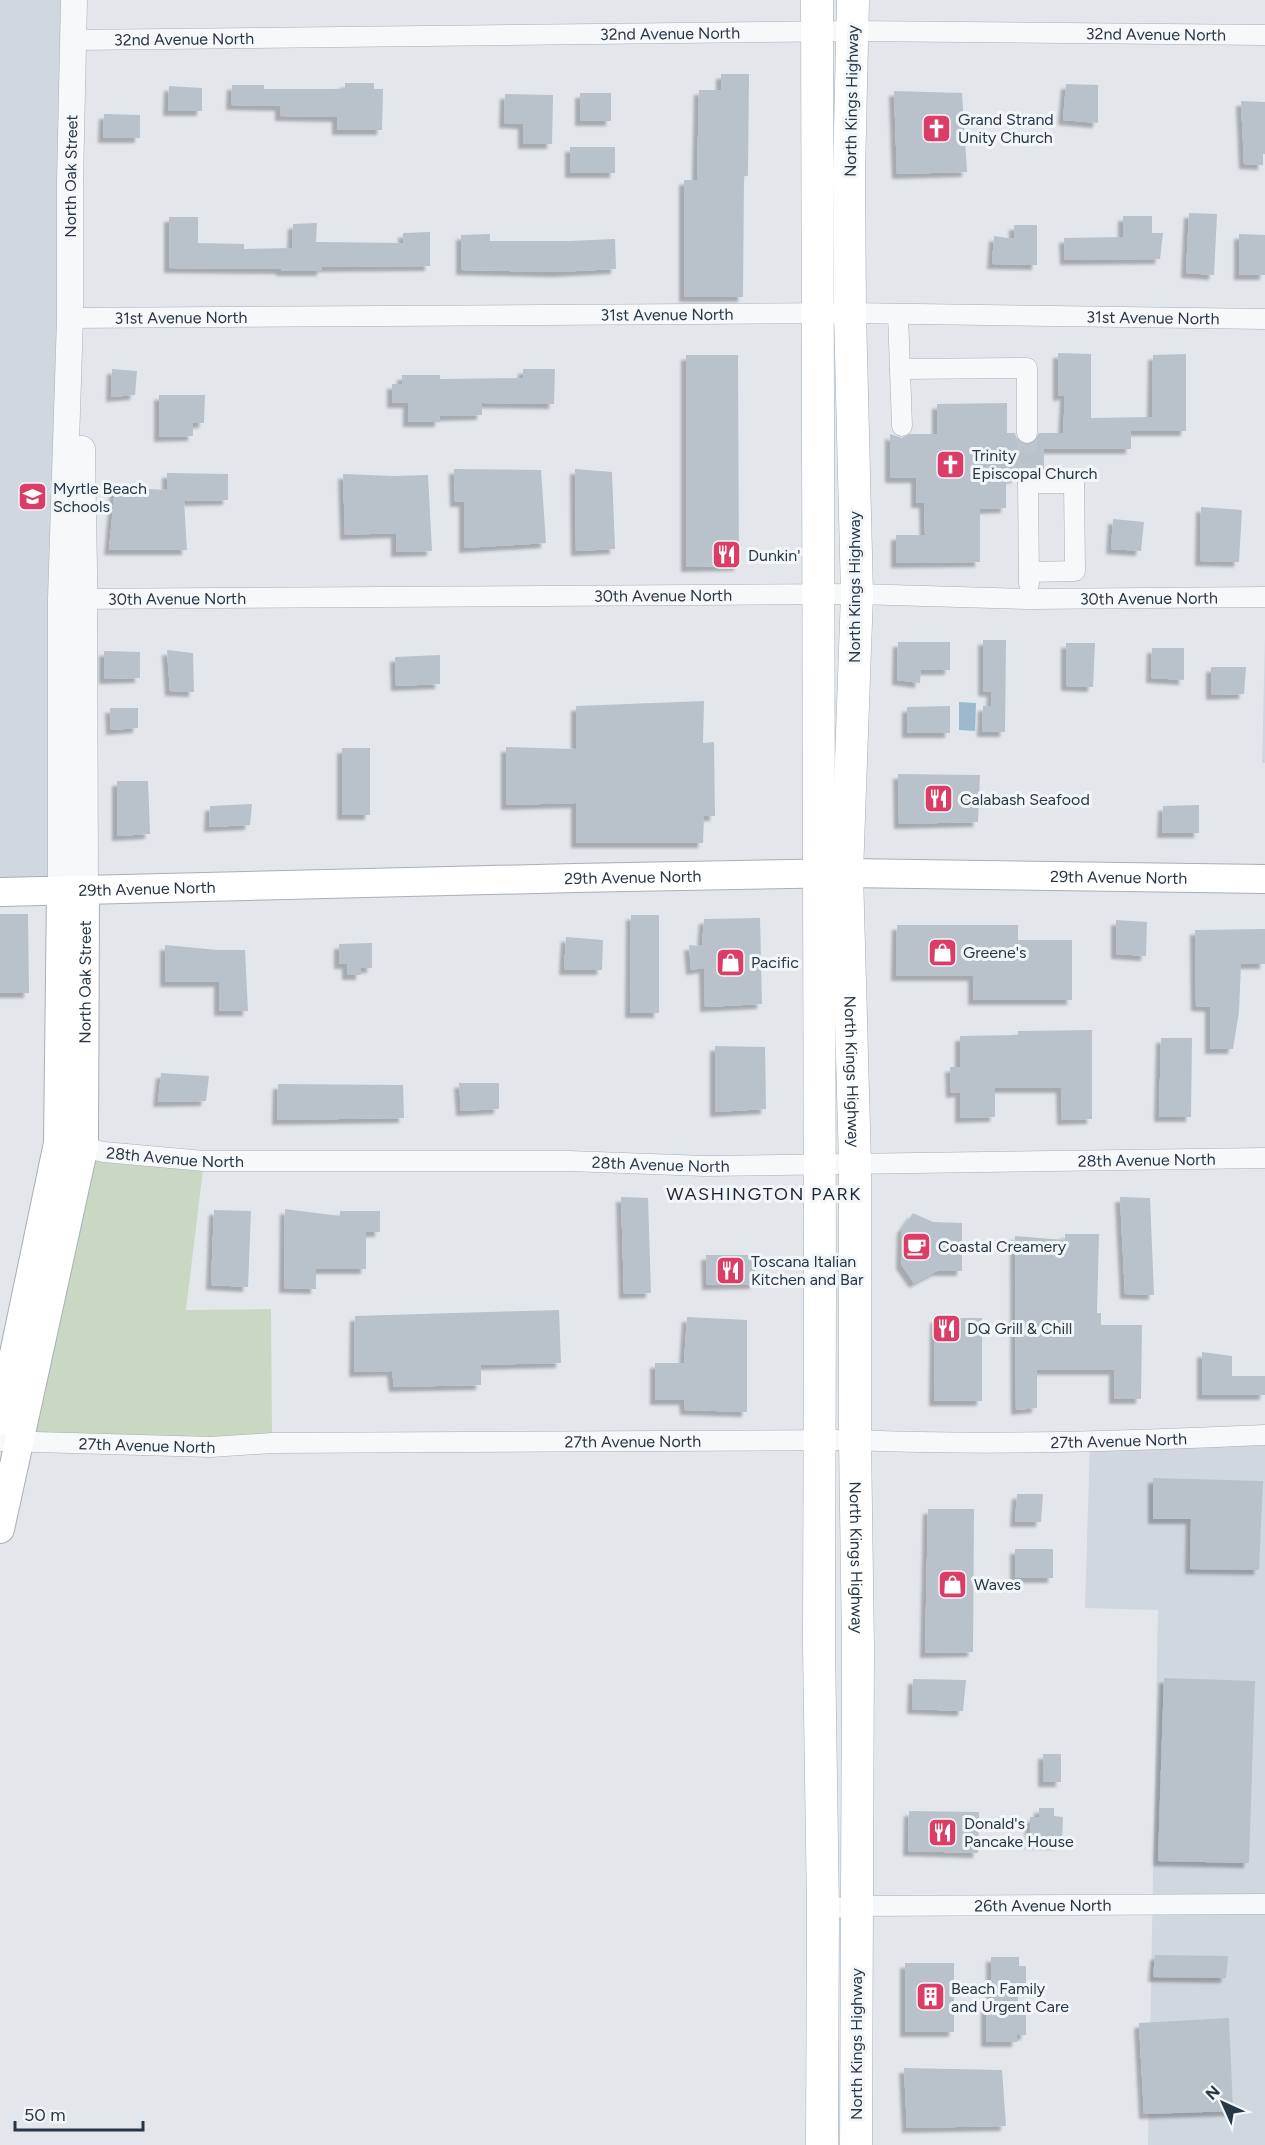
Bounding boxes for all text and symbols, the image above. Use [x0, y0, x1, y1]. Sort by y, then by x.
street label: 32nd Avenue North [600, 23, 740, 44]
street label: North Kings Highway [841, 24, 862, 177]
street label: 32nd Avenue North [1086, 24, 1226, 45]
street label: 32nd Avenue North [114, 29, 254, 50]
place label: Grand Strand Unity Church [958, 110, 1054, 147]
church icon: Grand Strand Unity Church [921, 112, 953, 144]
street label: North Oak Street [61, 114, 81, 238]
street label: 31st Avenue North [600, 305, 734, 325]
street label: 31st Avenue North [1086, 307, 1220, 328]
street label: 31st Avenue North [114, 308, 248, 328]
place label: Trinity Episcopal Church [972, 446, 1098, 483]
church icon: Trinity Episcopal Church [935, 448, 967, 480]
place label: Myrtle Beach Schools [53, 479, 147, 516]
school or university icon: Myrtle Beach Schools [16, 481, 48, 513]
street label: North Kings Highway [845, 510, 864, 663]
restaurant icon: Dunkin' [711, 539, 743, 571]
place label: Dunkin' [748, 546, 800, 565]
street label: 30th Avenue North [594, 586, 732, 606]
street label: 30th Avenue North [1080, 588, 1218, 609]
street label: 30th Avenue North [108, 589, 246, 609]
restaurant icon: Calabash Seafood [923, 783, 955, 815]
place label: Calabash Seafood [960, 790, 1090, 809]
street label: 29th Avenue North [564, 867, 702, 888]
street label: 29th Avenue North [1050, 867, 1188, 888]
street label: 29th Avenue North [78, 878, 216, 900]
street label: North Oak Street [75, 920, 95, 1044]
shop icon: Greene's [926, 936, 958, 968]
place label: Greene's [963, 943, 1026, 962]
shop icon: Pacific [714, 946, 746, 978]
place label: Pacific [751, 953, 799, 972]
street label: North Kings Highway [840, 995, 864, 1148]
street label: 28th Avenue North [105, 1143, 244, 1171]
street label: 28th Avenue North [1078, 1150, 1216, 1171]
street label: 28th Avenue North [591, 1153, 730, 1176]
district label: WASHINGTON PARK [666, 1183, 862, 1205]
cafe icon: Coastal Creamery [901, 1230, 933, 1262]
place label: Coastal Creamery [938, 1237, 1067, 1256]
place label: Toscana Italian Kitchen and Bar [751, 1252, 864, 1289]
restaurant icon: Toscana Italian Kitchen and Bar [714, 1254, 746, 1286]
restaurant icon: DQ Grill & Chill [930, 1312, 962, 1344]
place label: DQ Grill & Chill [967, 1319, 1072, 1338]
street label: 27th Avenue North [1050, 1429, 1187, 1452]
street label: 27th Avenue North [564, 1432, 701, 1451]
street label: 27th Avenue North [78, 1434, 216, 1457]
street label: North Kings Highway [846, 1481, 867, 1634]
shop icon: Waves [937, 1568, 969, 1600]
place label: Waves [974, 1575, 1021, 1594]
place label: Donald's Pancake House [964, 1814, 1074, 1851]
restaurant icon: Donald's Pancake House [927, 1816, 959, 1848]
street label: 26th Avenue North [974, 1896, 1112, 1915]
street label: North Kings Highway [847, 1967, 866, 2120]
place label: Beach Family and Urgent Care [951, 1979, 1069, 2016]
building icon: Beach Family and Urgent Care [914, 1981, 946, 2013]
north arrow [1193, 2073, 1253, 2133]
text: N [1202, 2082, 1224, 2104]
scale bar [15, 2094, 142, 2132]
text: 50 m [24, 2104, 66, 2126]

